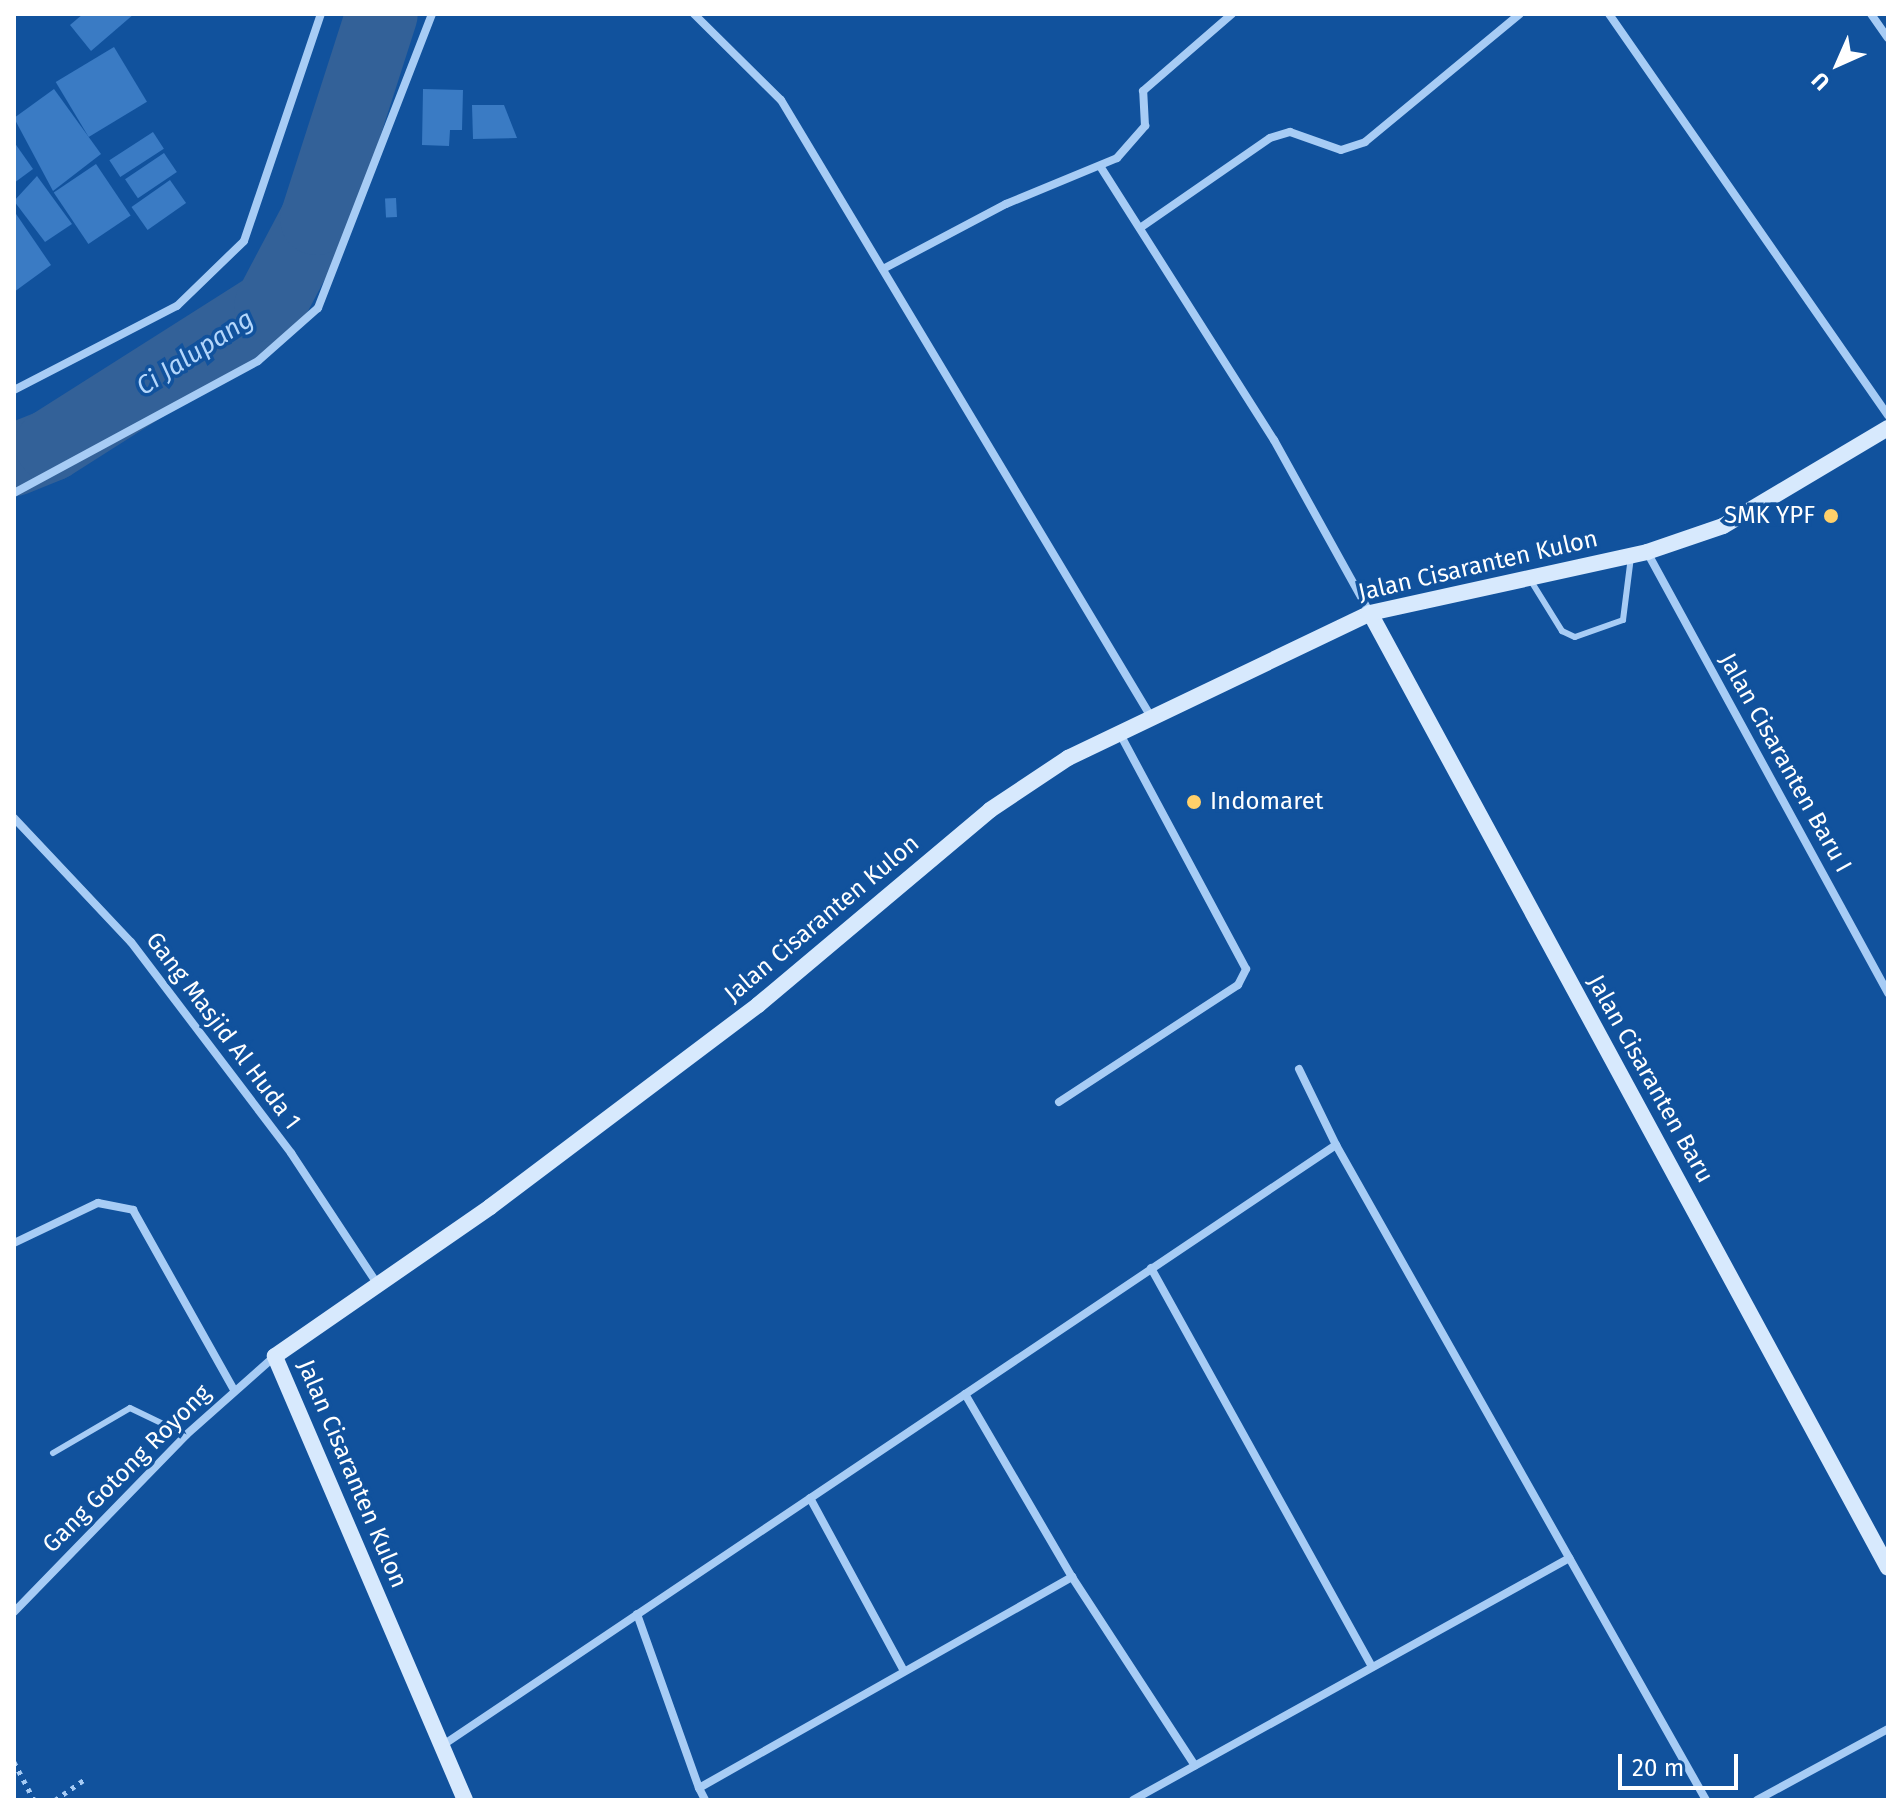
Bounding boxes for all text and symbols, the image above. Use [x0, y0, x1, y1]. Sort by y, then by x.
north arrow [1798, 24, 1878, 104]
text: U [1806, 67, 1835, 96]
water label: Ci Jalupang [131, 304, 259, 402]
place label: SMK YPF [1724, 502, 1815, 530]
marker: SMK YPF [1822, 507, 1840, 525]
street label: Jalan Cisaranten Kulon [1355, 524, 1601, 608]
street label: Jalan Cisaranten Baru I [1713, 648, 1857, 878]
place label: Indomaret [1210, 788, 1323, 816]
marker: Indomaret [1185, 793, 1203, 811]
street label: Jalan Cisaranten Kulon [719, 829, 925, 1009]
street label: Gang Masjid Al Huda 1 [139, 927, 307, 1135]
street label: Jalan Cisaranten Baru [1581, 970, 1719, 1188]
street label: Jalan Cisaranten Kulon [291, 1356, 413, 1592]
street label: Gang Gotong Royong [37, 1379, 217, 1559]
scale bar [1622, 1738, 1742, 1788]
text: 20 m [1632, 1754, 1684, 1782]

